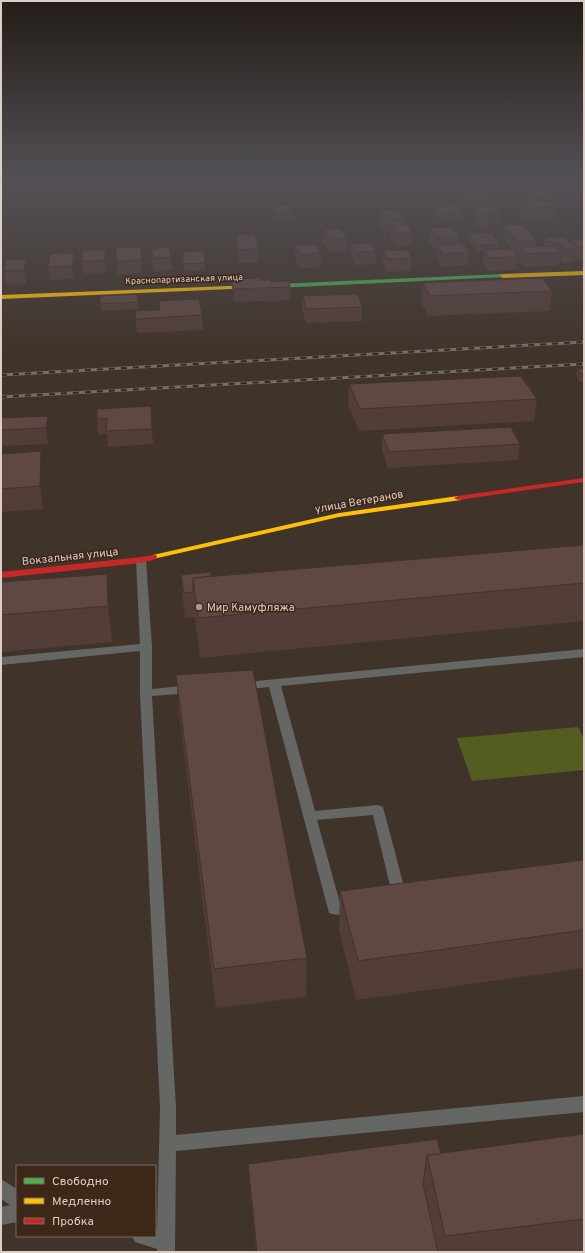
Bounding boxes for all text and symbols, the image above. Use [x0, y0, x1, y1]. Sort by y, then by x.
street label: Краснопартизанская улица [125, 272, 243, 287]
street label: улица Ветеранов [314, 487, 405, 517]
street label: Вокзальная улица [21, 545, 119, 569]
place label: Мир Камуфляжа [207, 601, 295, 615]
marker: Мир Камуфляжа [194, 602, 204, 612]
legend [16, 1165, 156, 1237]
text: Свободно [52, 1174, 109, 1190]
text: Медленно [52, 1194, 112, 1210]
text: Пробка [52, 1214, 94, 1230]

